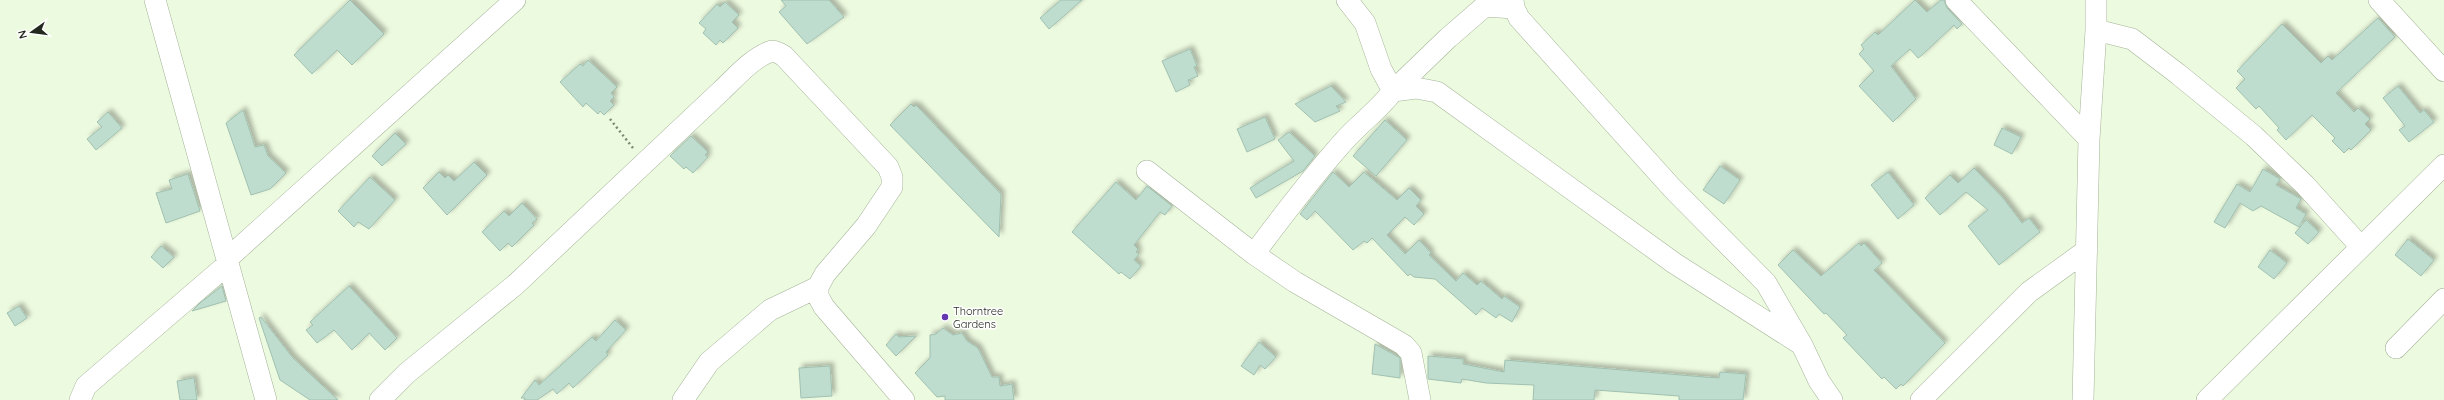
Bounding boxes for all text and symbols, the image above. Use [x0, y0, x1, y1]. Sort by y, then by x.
north arrow [12, 12, 52, 52]
text: N [15, 29, 30, 40]
place label: Thorntree Gardens [953, 304, 1003, 331]
marker: Thorntree Gardens [940, 312, 950, 322]

